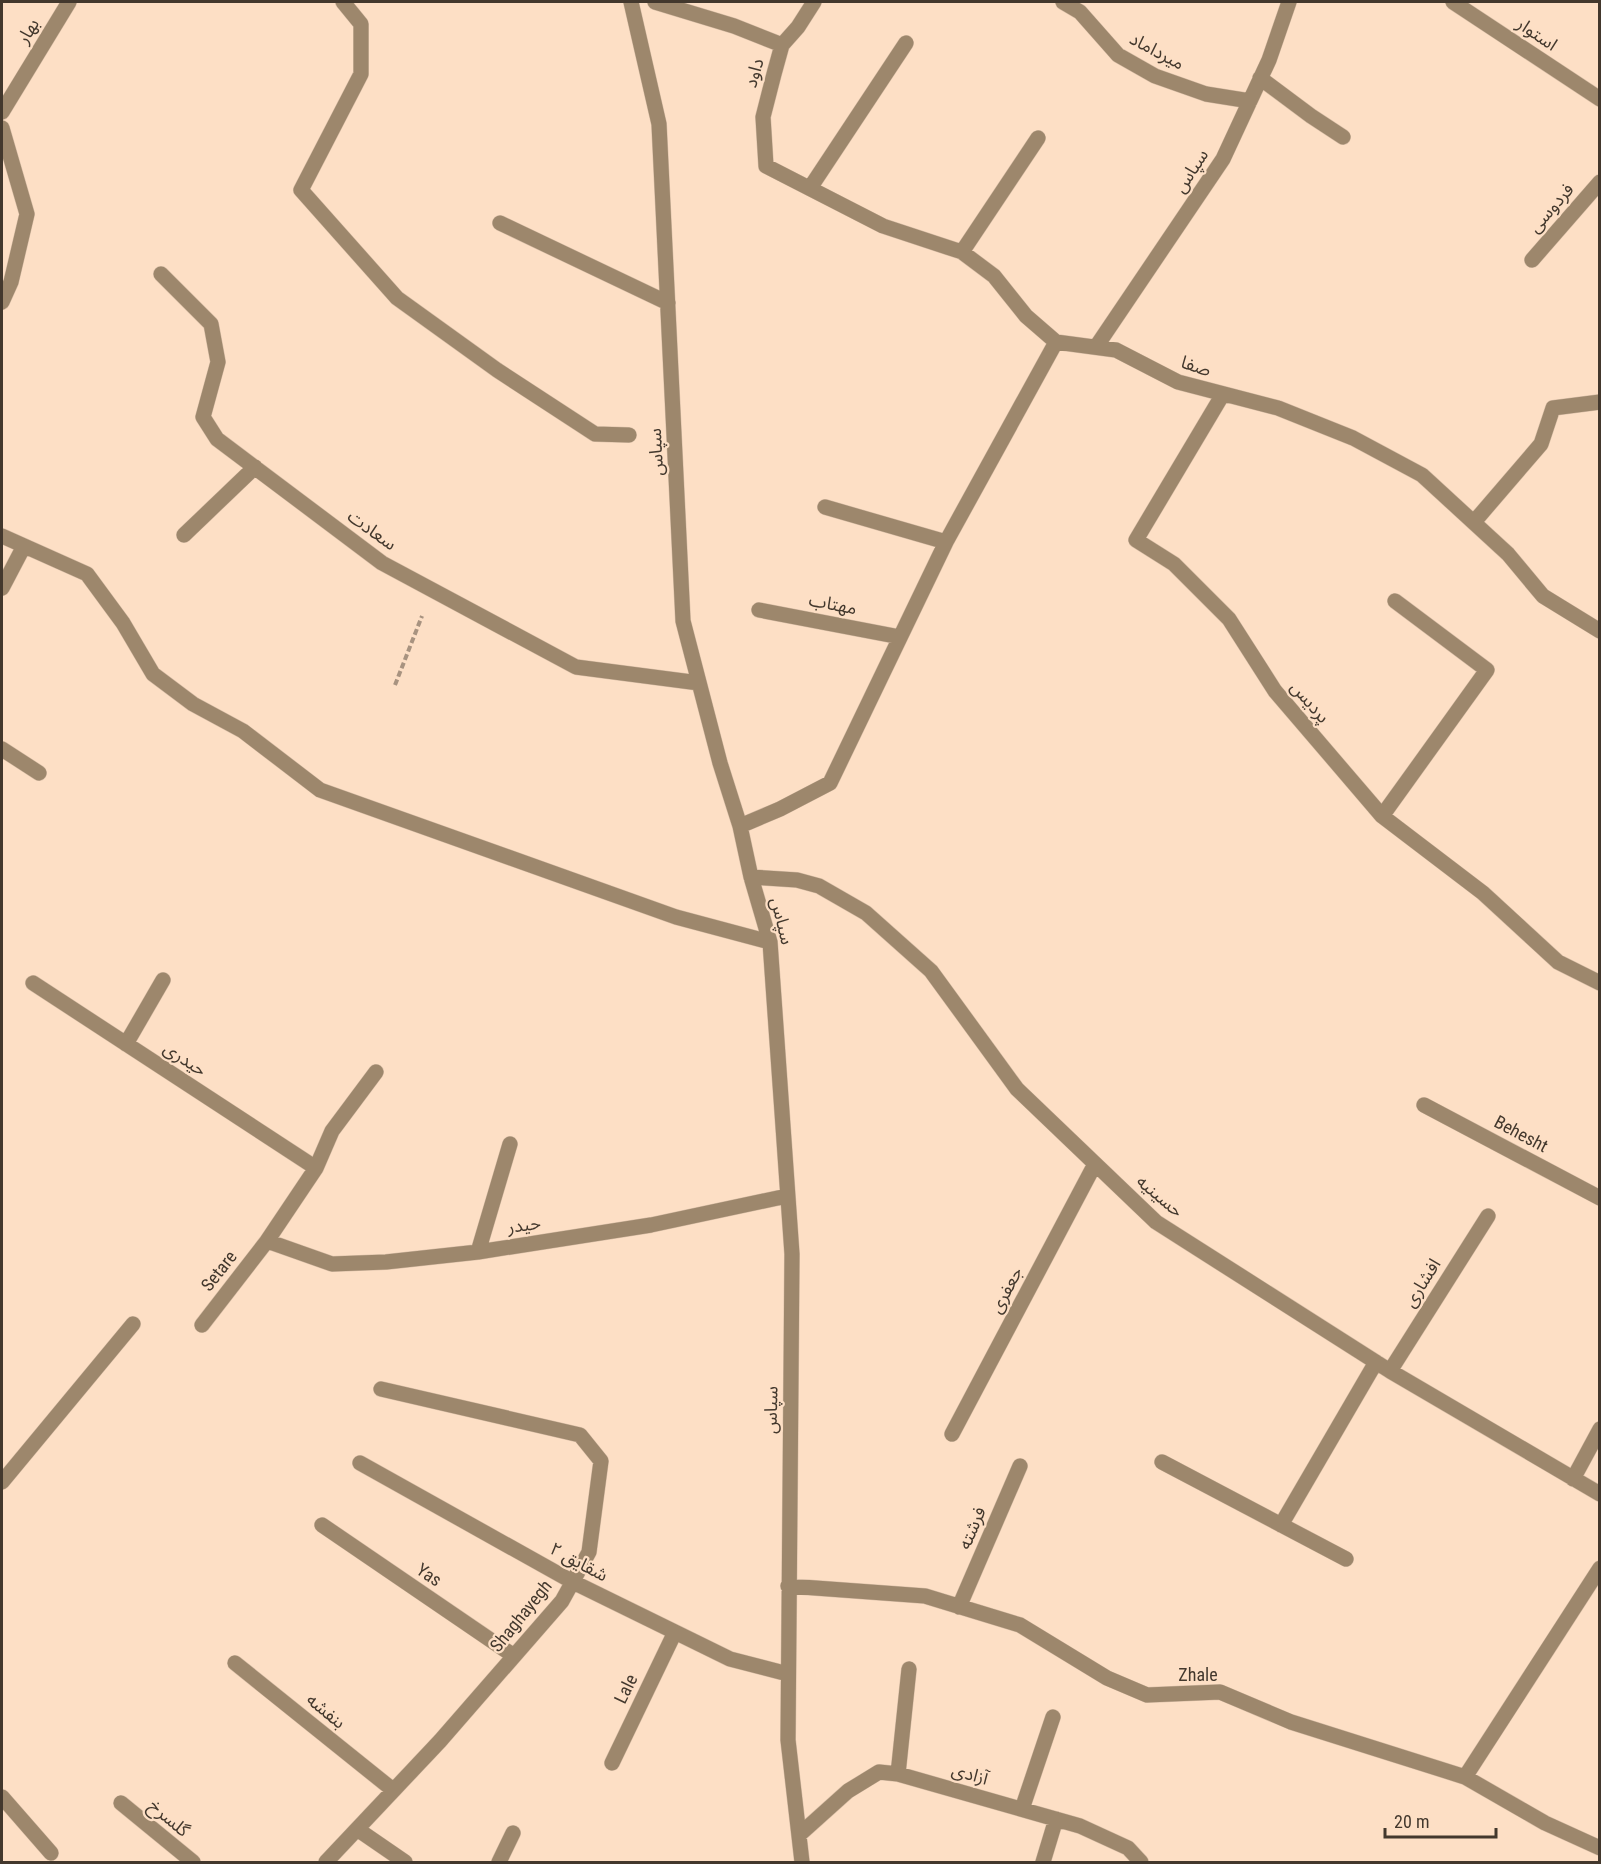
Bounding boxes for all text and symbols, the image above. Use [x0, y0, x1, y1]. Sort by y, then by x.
street label: استوار [1512, 12, 1562, 56]
street label: بهار [11, 14, 44, 49]
street label: میرداماد [1126, 27, 1188, 75]
street label: داود [739, 56, 768, 90]
street label: سپاس [1169, 145, 1213, 197]
street label: فردوسی [1523, 179, 1579, 237]
street label: صفا [1178, 351, 1214, 380]
street label: سپاس [644, 428, 668, 476]
street label: سعادت [344, 505, 401, 554]
street label: مهتاب [807, 589, 859, 618]
street label: پردیس [1286, 676, 1334, 728]
street label: سپاس [765, 895, 798, 947]
street label: حیدری [159, 1037, 211, 1081]
street label: Behesht [1491, 1111, 1552, 1156]
street label: حسینیه [1133, 1170, 1188, 1221]
street label: حیدر [505, 1212, 542, 1238]
street label: Setare [196, 1246, 241, 1295]
street label: افشاری [1399, 1255, 1445, 1311]
street label: جعفری [985, 1263, 1027, 1317]
street label: سپاس [760, 1386, 783, 1434]
street label: فرشته [953, 1503, 991, 1553]
street label: شقایق ۲ [546, 1538, 612, 1586]
street label: Yas [413, 1559, 446, 1590]
street label: Shaghayegh [485, 1576, 556, 1656]
street label: Zhale [1178, 1664, 1218, 1685]
street label: Lale [610, 1671, 642, 1707]
street label: بنفشه [303, 1689, 350, 1733]
street label: آزادی [949, 1758, 991, 1790]
street label: گلسرخ [143, 1795, 194, 1843]
scale bar [1385, 1801, 1496, 1839]
text: 20 m [1394, 1811, 1429, 1832]

